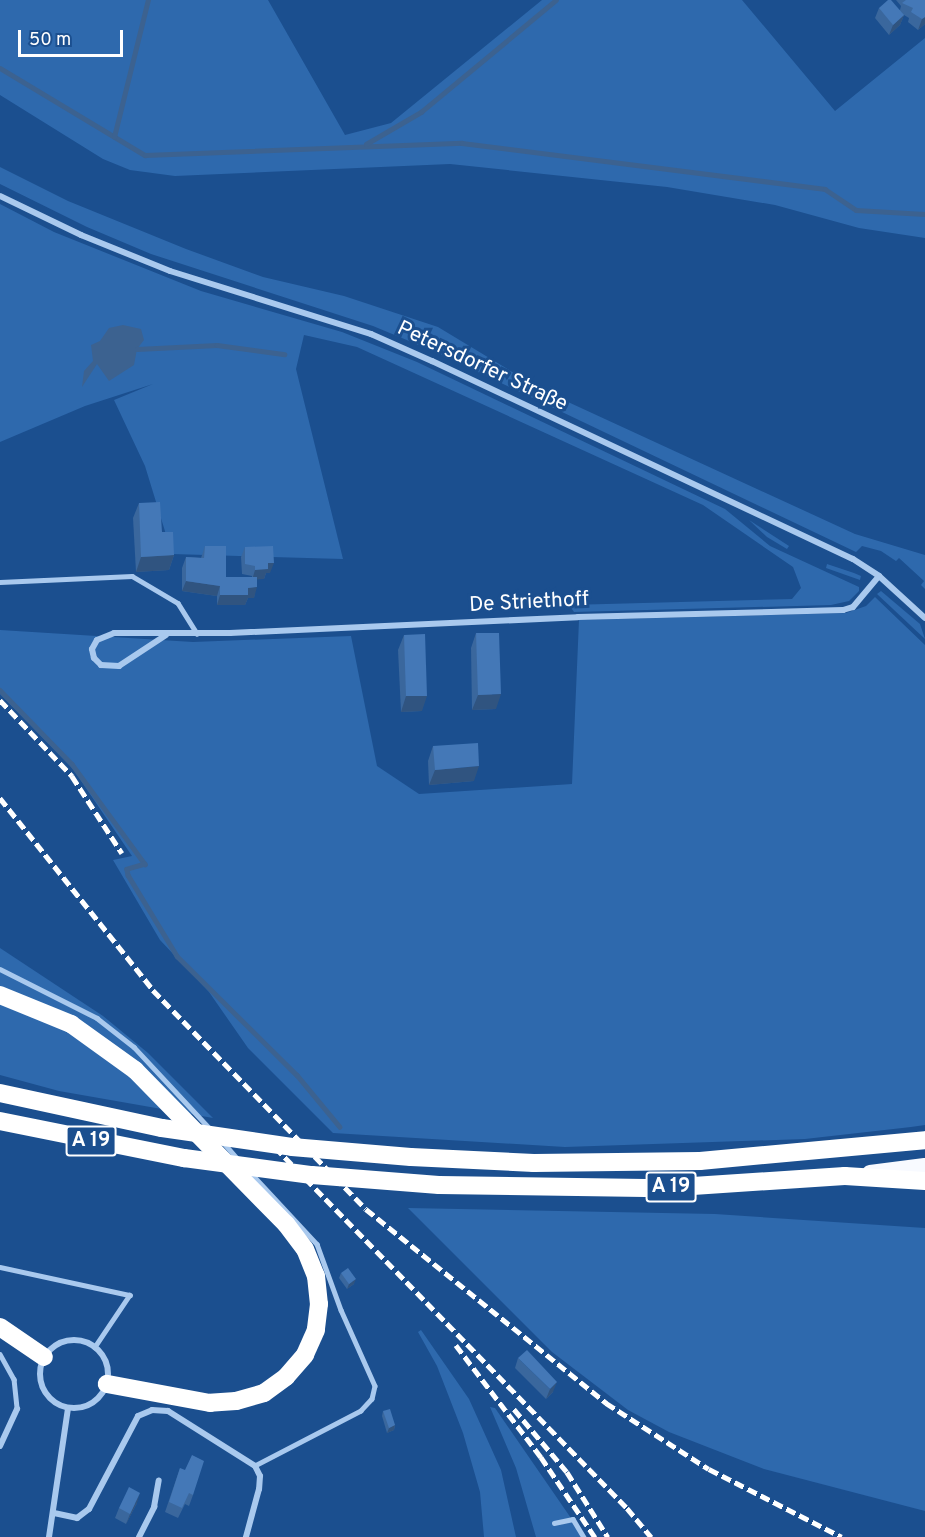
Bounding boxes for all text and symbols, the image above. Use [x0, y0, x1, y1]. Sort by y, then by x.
scale bar [21, 18, 126, 56]
text: 50 m [29, 29, 71, 52]
street label: Petersdorfer Straße [393, 316, 571, 418]
street label: De Striethoff [469, 587, 589, 619]
road number: A 19 [64, 1124, 118, 1158]
road number: A 19 [644, 1170, 698, 1204]

